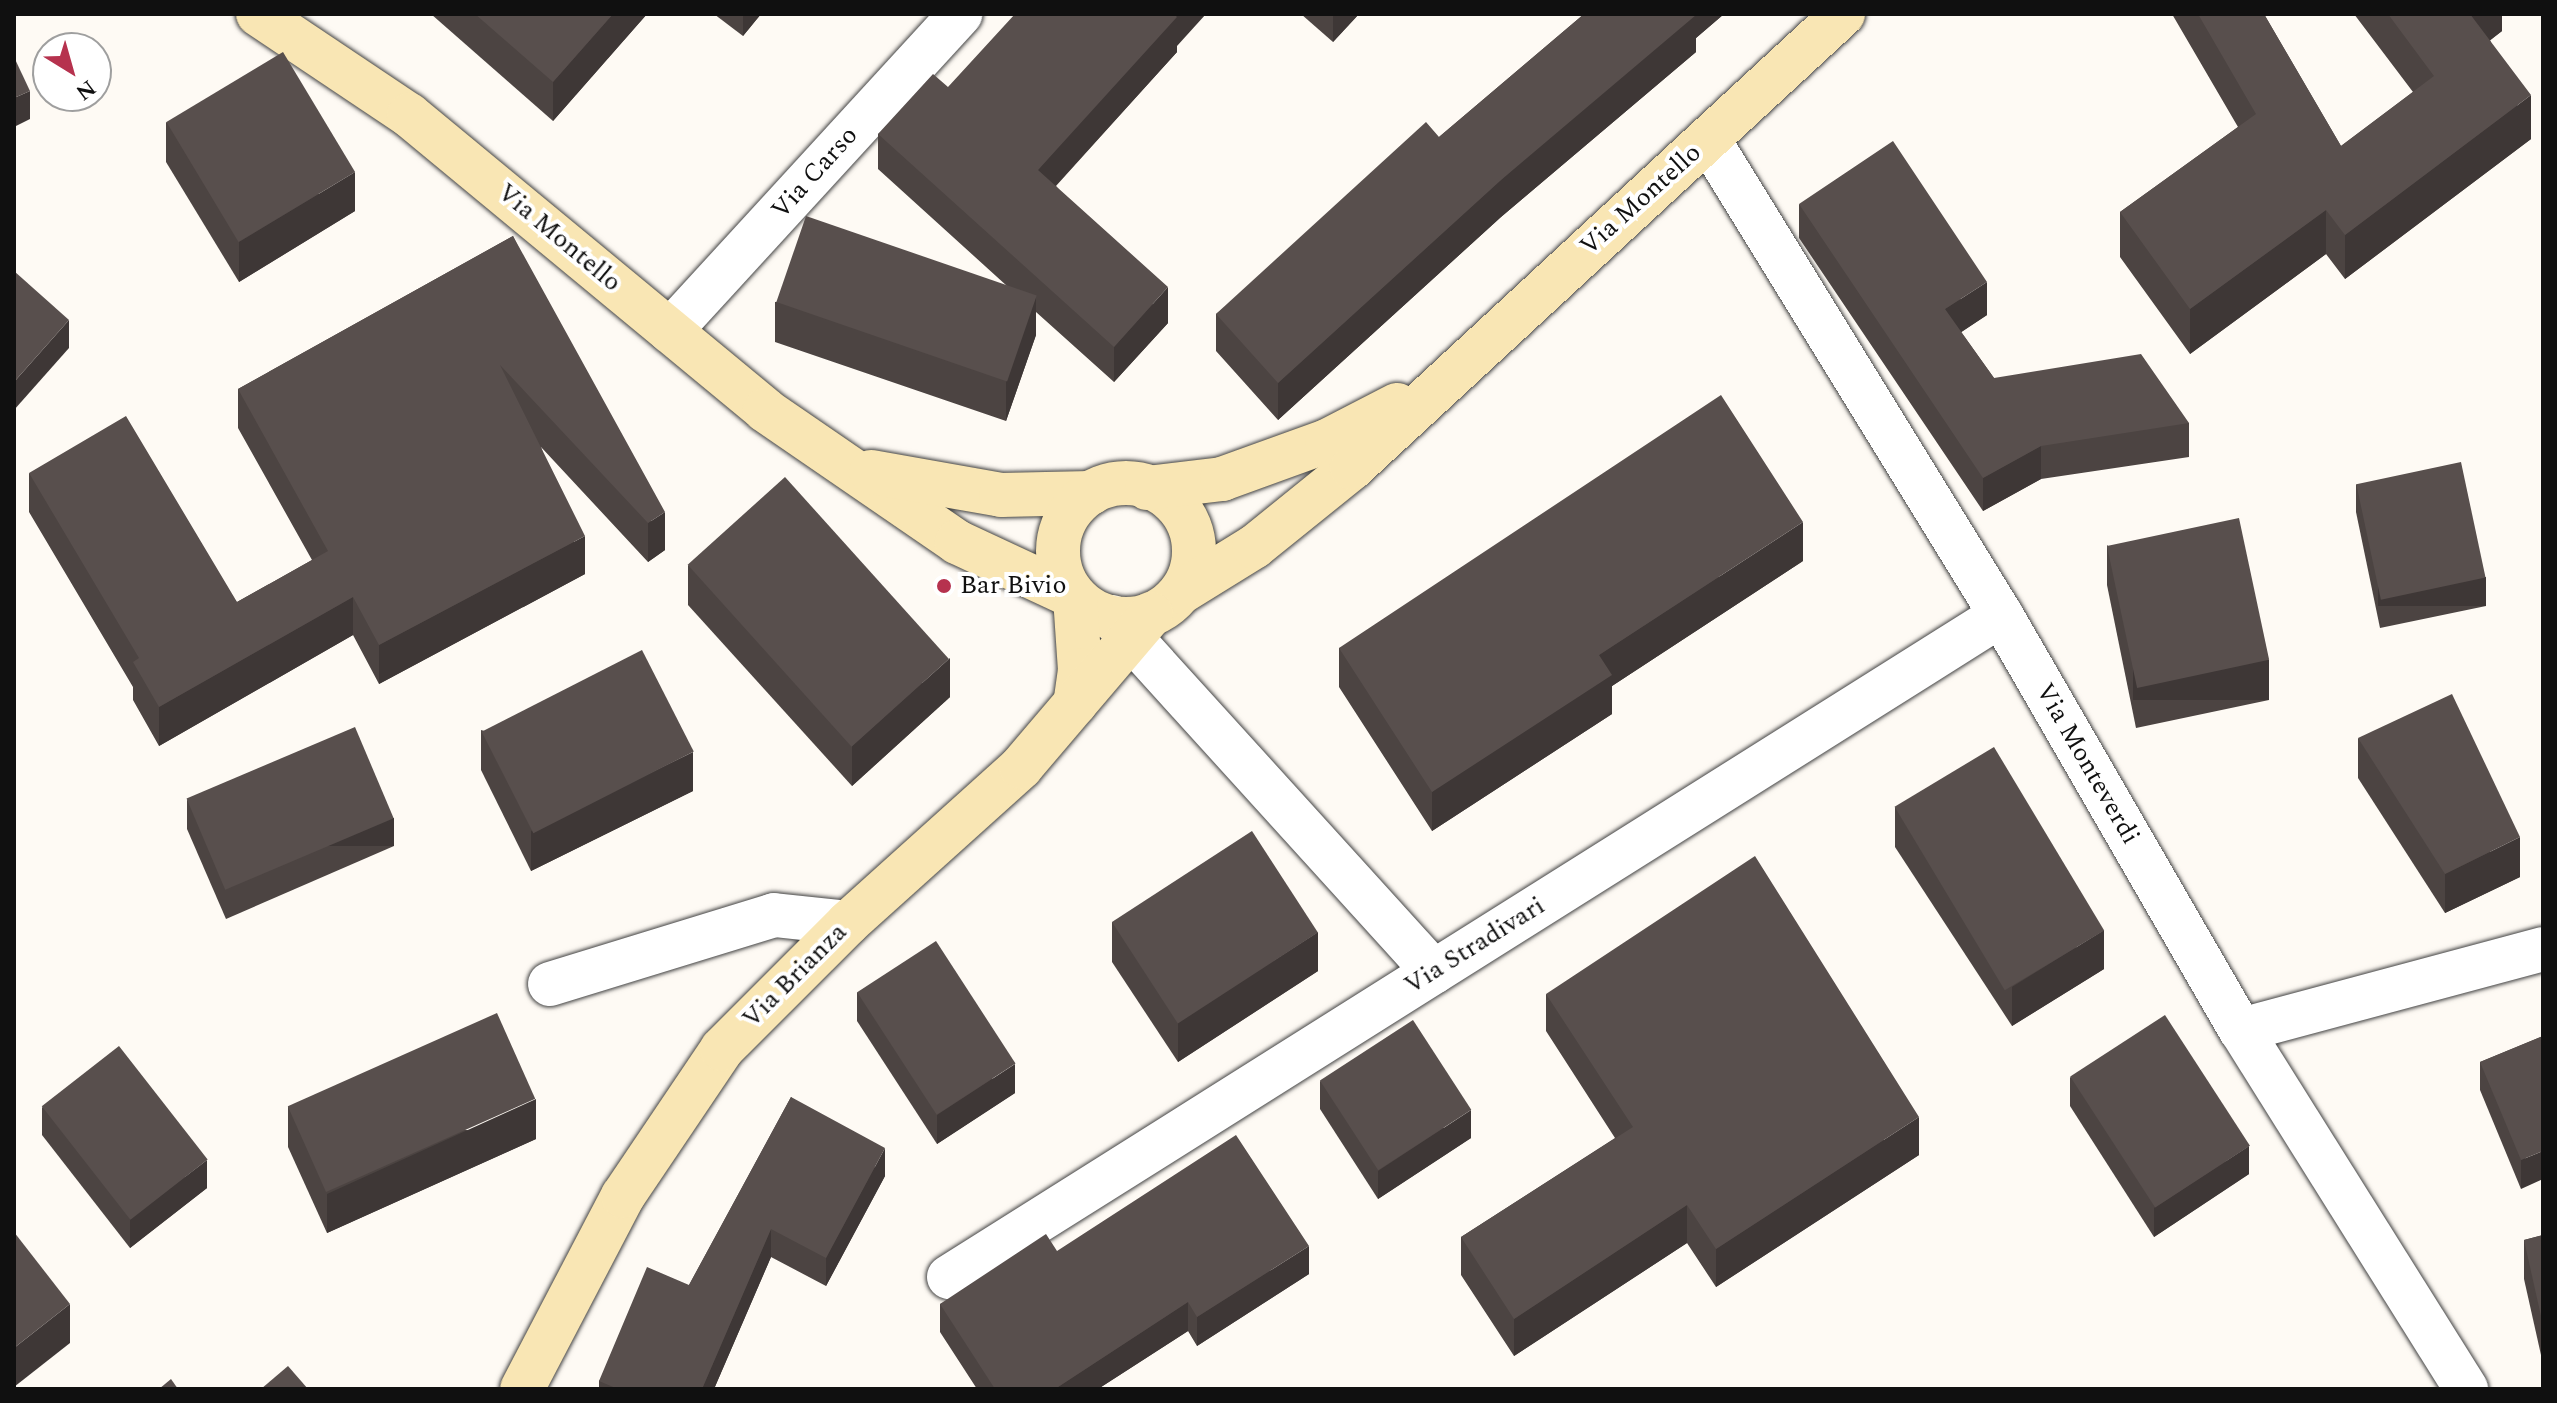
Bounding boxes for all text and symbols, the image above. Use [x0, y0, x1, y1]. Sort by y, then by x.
north arrow [32, 32, 112, 112]
text: N [68, 71, 103, 109]
street label: Via Carso [765, 120, 865, 226]
street label: Via Montello [1574, 138, 1708, 262]
street label: Via Montello [491, 177, 627, 299]
place label: Bar Bivio [960, 570, 1067, 602]
marker: Bar Bivio [935, 577, 953, 595]
street label: Via Monteverdi [2028, 678, 2146, 850]
street label: Via Stradivari [1399, 890, 1551, 1002]
street label: Via Brianza [736, 917, 854, 1035]

